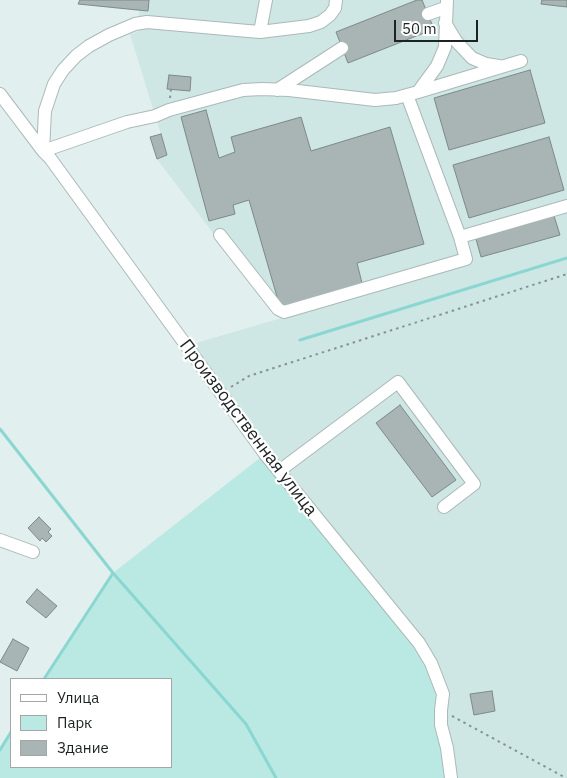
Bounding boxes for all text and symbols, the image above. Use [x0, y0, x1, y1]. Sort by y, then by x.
scale bar [397, 10, 481, 42]
text: 50 m [402, 19, 437, 38]
street label: Производственная улица [175, 335, 321, 521]
legend [10, 678, 172, 768]
text: Улица [57, 688, 99, 707]
text: Парк [57, 713, 92, 732]
text: Здание [57, 738, 109, 757]

